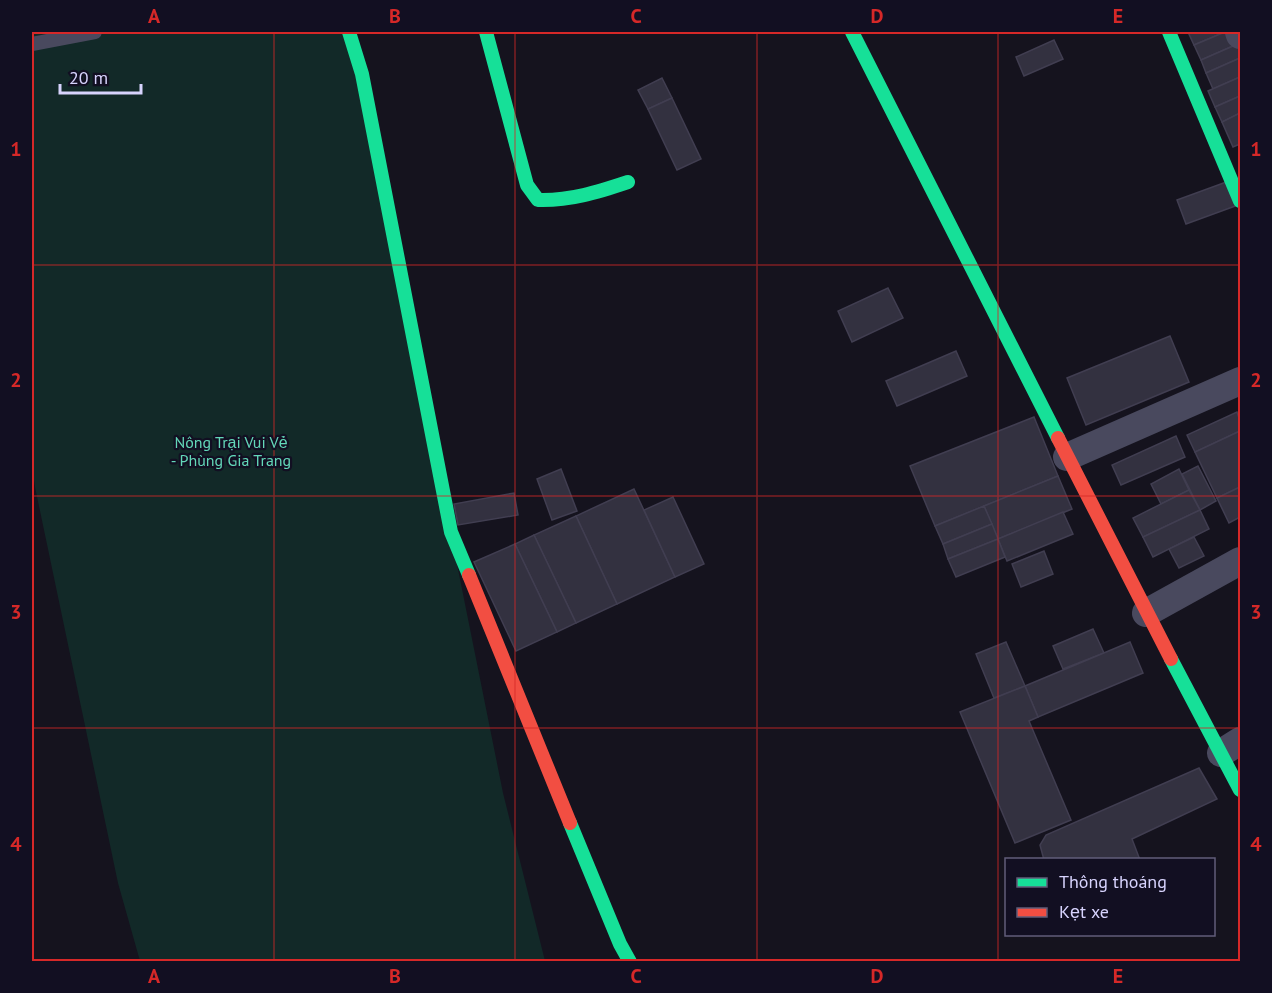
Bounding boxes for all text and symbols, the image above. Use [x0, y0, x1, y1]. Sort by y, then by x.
text: A [148, 3, 161, 29]
text: B [389, 3, 401, 29]
text: C [630, 3, 642, 29]
text: D [871, 3, 884, 29]
text: E [1113, 3, 1123, 29]
scale bar [60, 57, 141, 95]
text: 20 m [69, 66, 108, 89]
text: 1 [10, 136, 22, 162]
text: 1 [1250, 136, 1262, 162]
text: 2 [10, 367, 22, 393]
text: 2 [1250, 367, 1262, 393]
park label: Nông Trại Vui Vẻ - Phùng Gia Trang [171, 432, 291, 470]
text: 3 [10, 599, 22, 625]
text: 3 [1250, 599, 1262, 625]
text: 4 [10, 831, 22, 857]
text: 4 [1250, 831, 1262, 857]
legend [1005, 858, 1215, 936]
text: Thông thoáng [1059, 870, 1167, 893]
text: Kẹt xe [1059, 900, 1109, 923]
text: A [148, 963, 161, 989]
text: B [389, 963, 401, 989]
text: C [630, 963, 642, 989]
text: D [871, 963, 884, 989]
text: E [1113, 963, 1123, 989]

